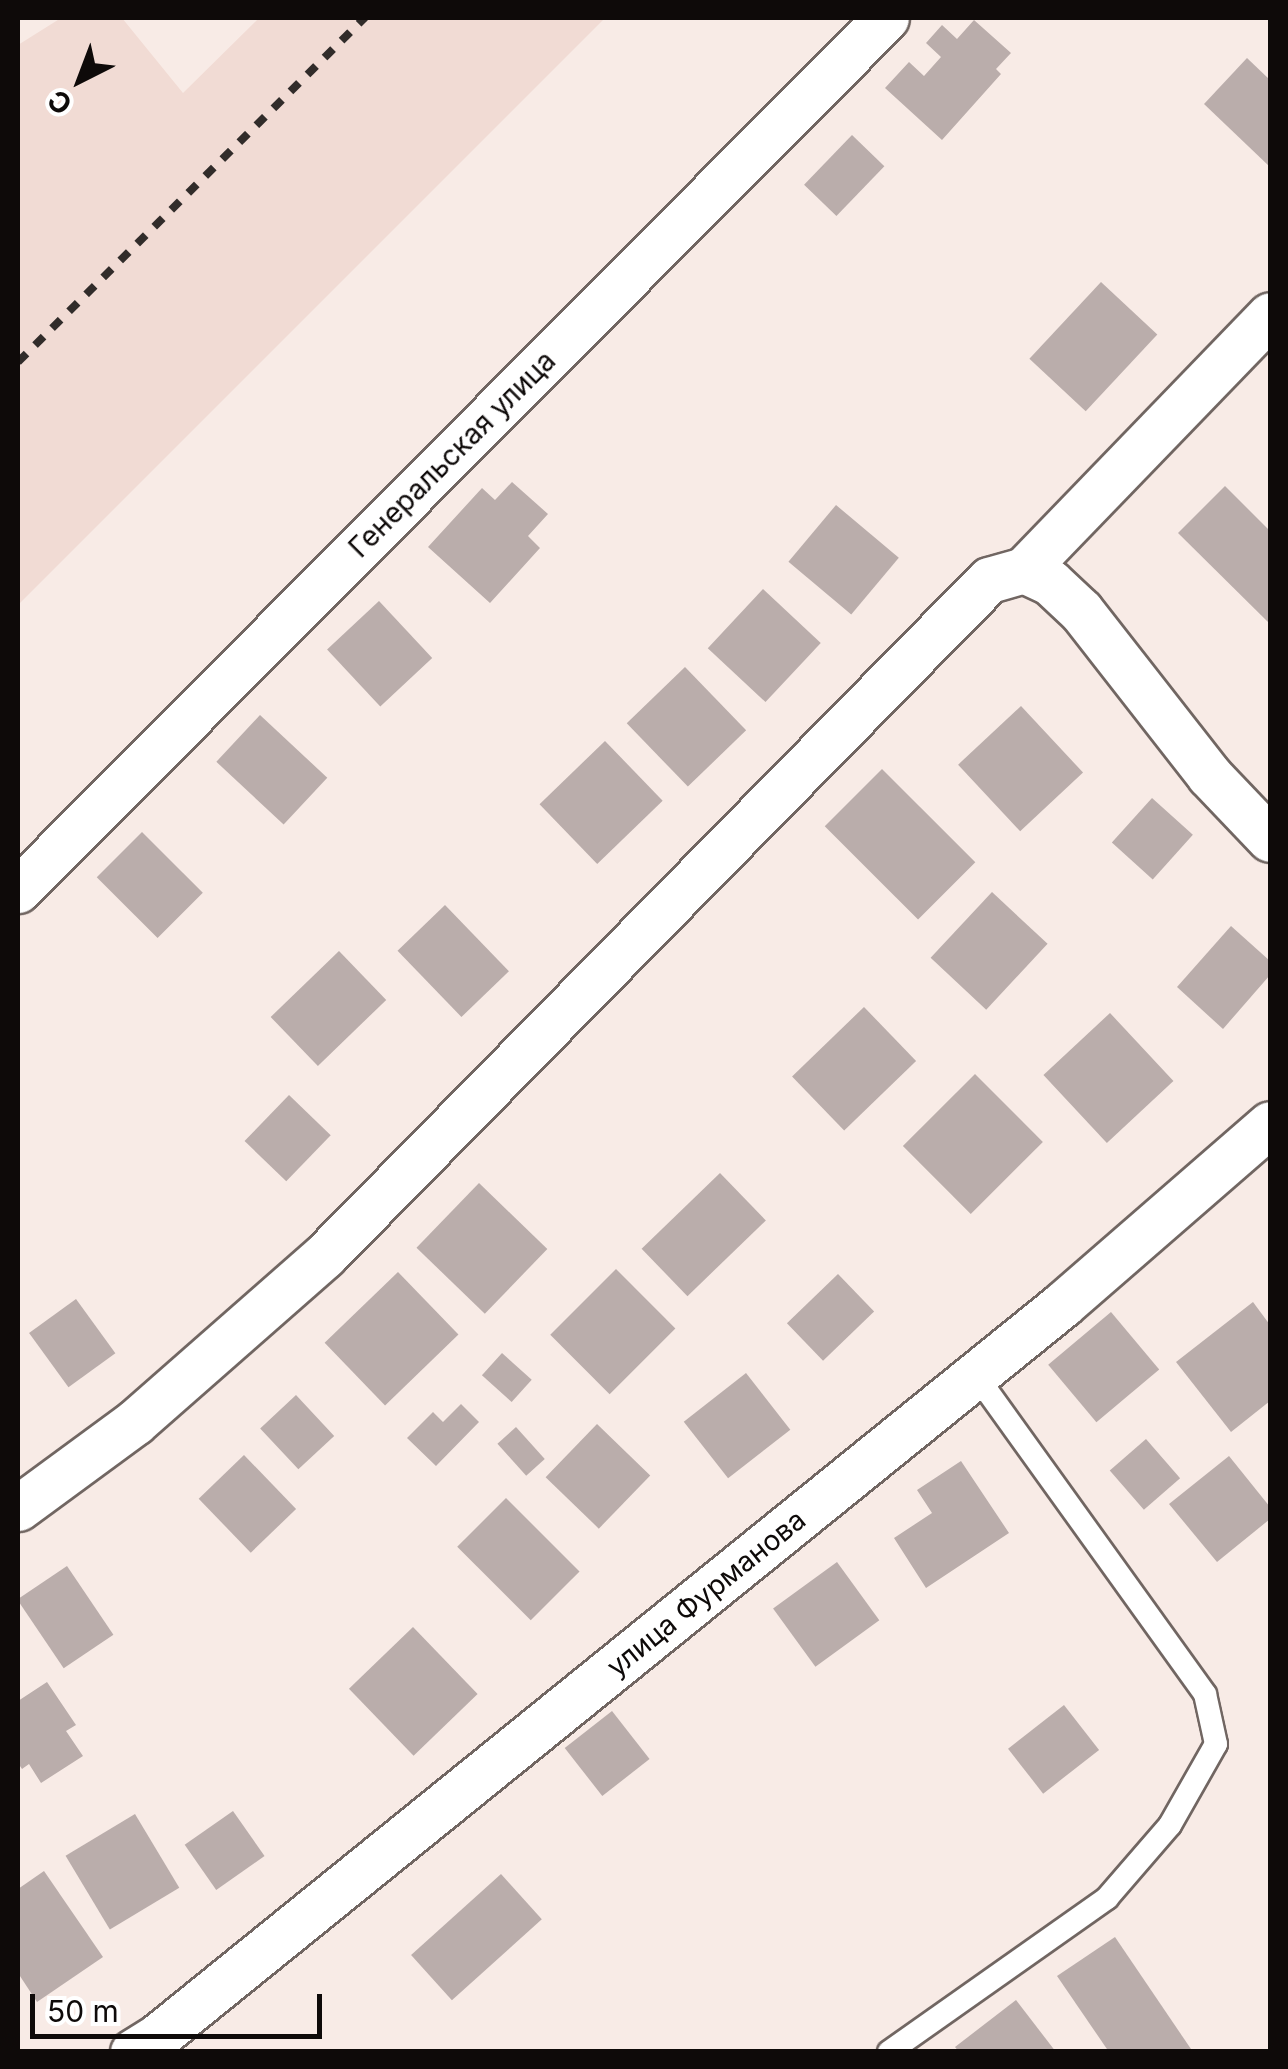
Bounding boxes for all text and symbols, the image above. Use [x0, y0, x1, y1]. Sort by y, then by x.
north arrow [30, 30, 130, 130]
text: С [41, 83, 79, 122]
street label: Генеральская улица [342, 344, 562, 564]
street label: улица Фурманова [600, 1503, 812, 1683]
scale bar [35, 1974, 328, 2036]
text: 50 m [47, 1993, 119, 2029]

